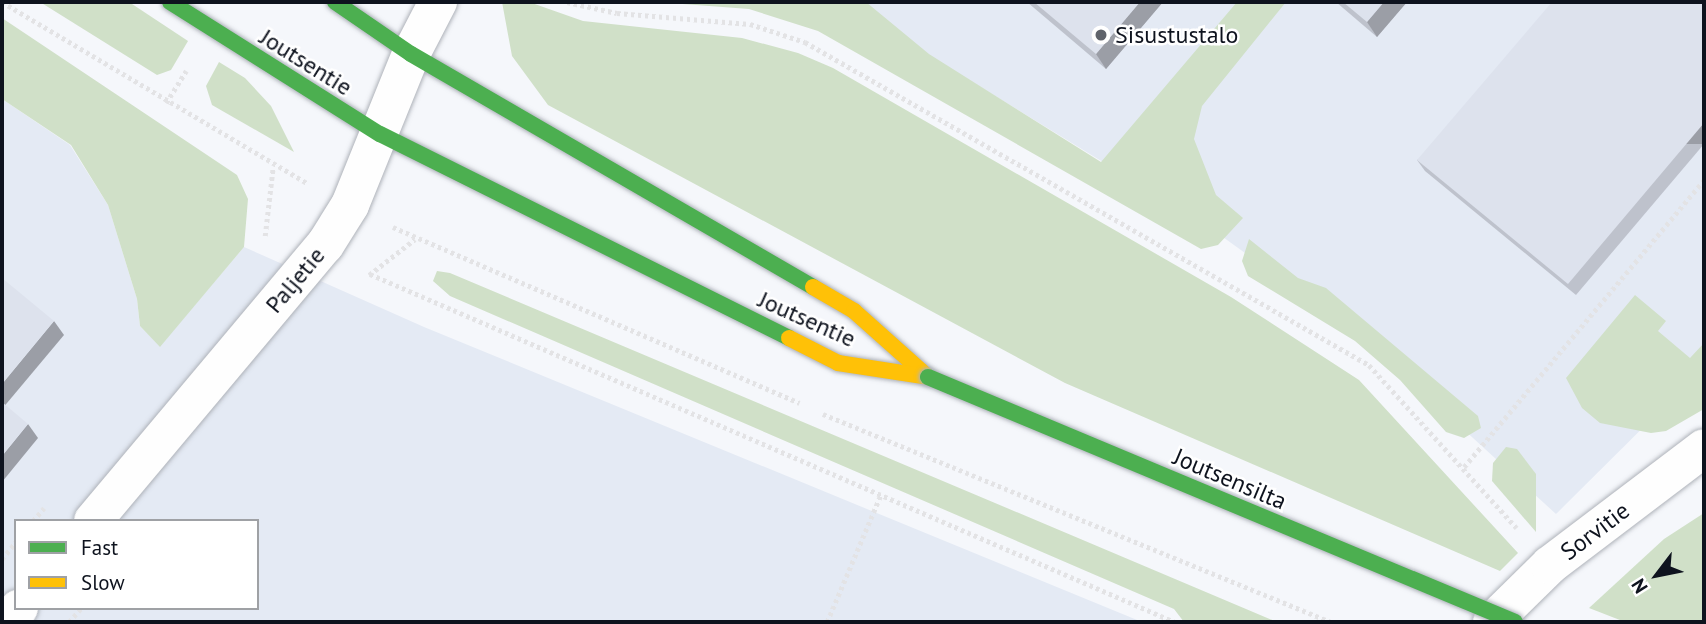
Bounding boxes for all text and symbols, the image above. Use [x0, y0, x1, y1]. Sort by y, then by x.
place label: Sisustustalo [1115, 21, 1238, 49]
street label: Joutsentie [255, 22, 357, 102]
marker: Sisustustalo [1093, 27, 1109, 43]
street label: Paljetie [259, 241, 331, 319]
street label: Joutsentie [754, 285, 860, 353]
street label: Joutsensilta [1169, 442, 1291, 516]
street label: Sorvitie [1555, 496, 1635, 566]
legend [14, 519, 259, 610]
text: Fast [81, 534, 118, 561]
north arrow [1622, 540, 1692, 610]
text: Slow [81, 569, 125, 596]
text: N [1626, 574, 1653, 598]

